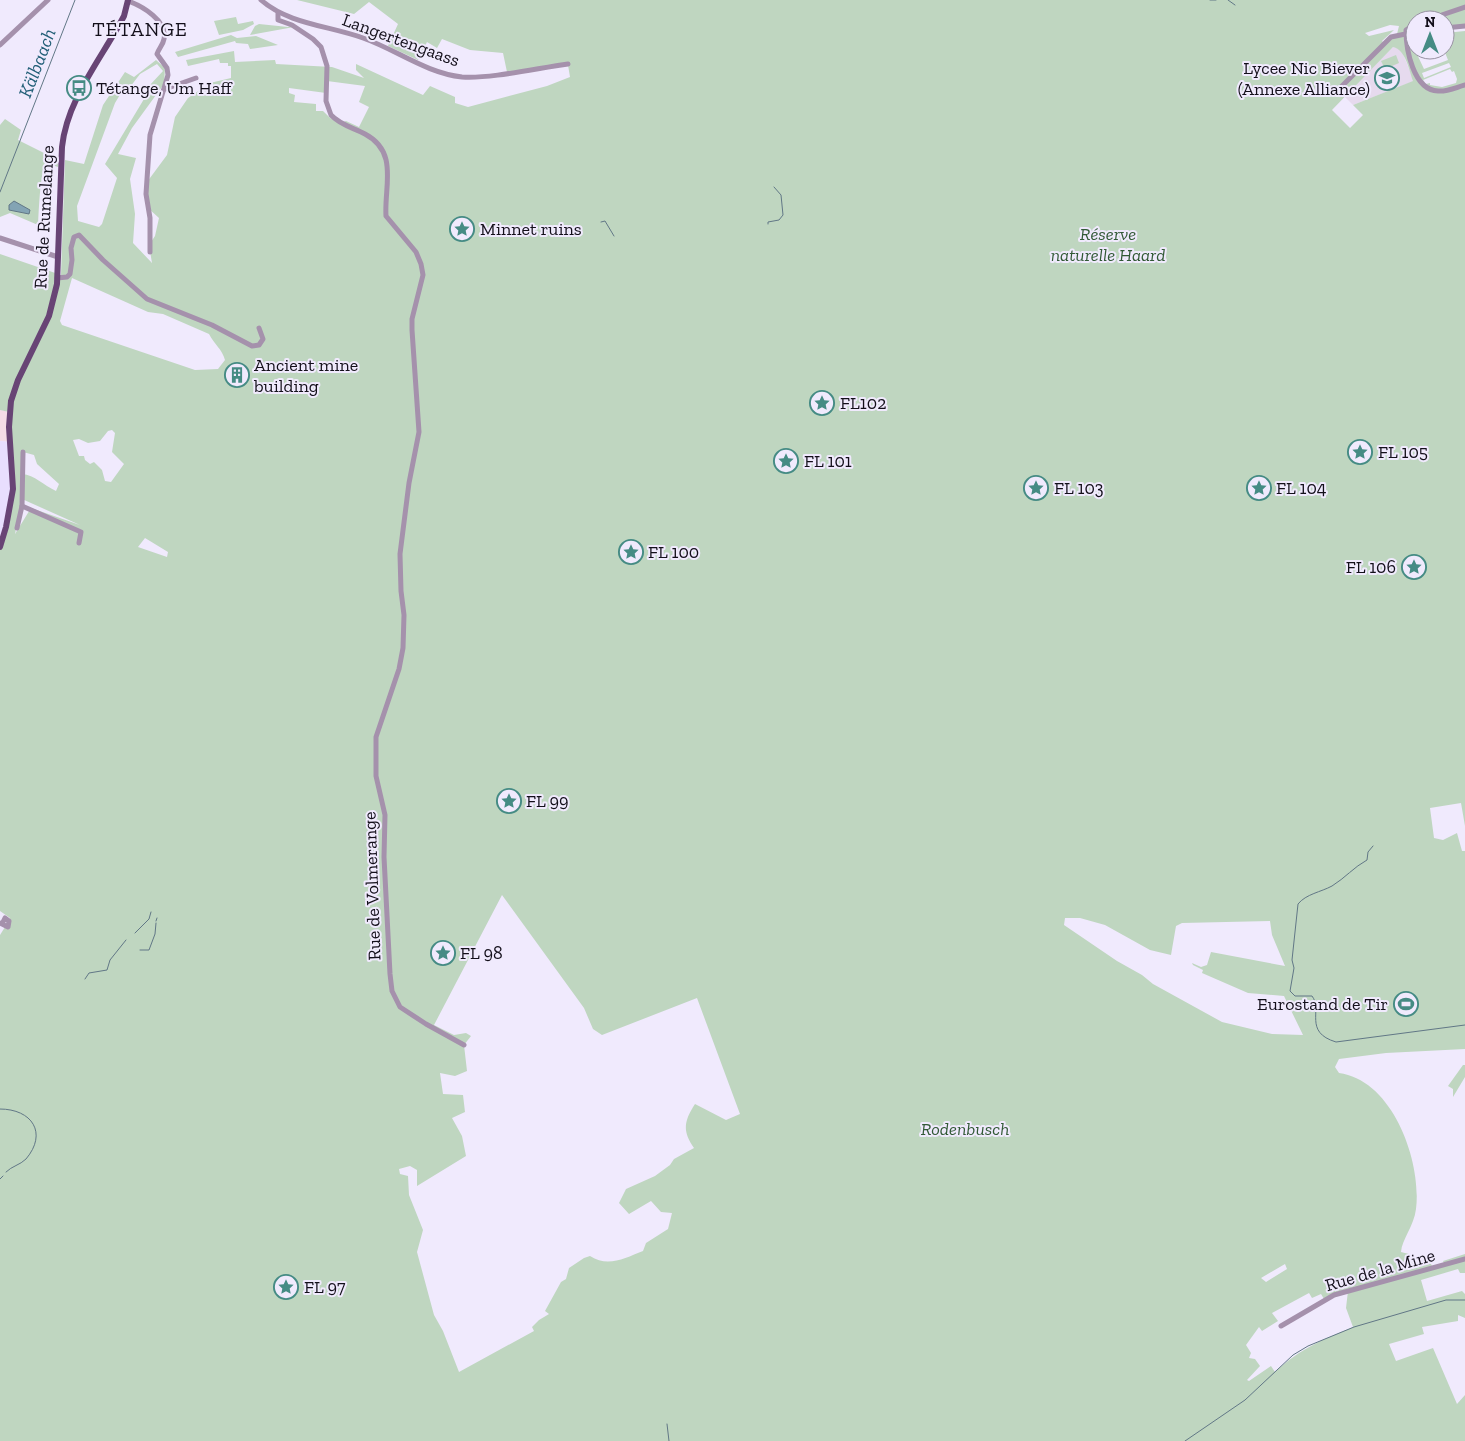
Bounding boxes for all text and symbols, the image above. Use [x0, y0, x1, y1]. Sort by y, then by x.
street label: Langertengaass [339, 9, 463, 71]
north arrow [1405, 10, 1455, 60]
text: N [1425, 14, 1436, 31]
district label: TÉTANGE [92, 17, 188, 41]
water label: Kälbaach [13, 25, 61, 101]
place label: Lycee Nic Biever (Annexe Alliance) [1238, 57, 1370, 100]
school or university icon: Lycee Nic Biever (Annexe Alliance) [1374, 65, 1400, 91]
bus stop icon: Tétange, Um Haff [66, 75, 92, 101]
place label: Tétange, Um Haff [96, 77, 233, 99]
street label: Rue de Rumelange [29, 145, 59, 289]
place icon: Minnet ruins [449, 216, 475, 242]
place label: Minnet ruins [480, 218, 582, 240]
park label: Réserve naturelle Haard [1051, 223, 1165, 266]
place label: Ancient mine building [253, 354, 358, 397]
building icon: Ancient mine building [224, 362, 250, 388]
place icon: FL102 [809, 390, 835, 416]
place label: FL102 [840, 392, 886, 414]
place icon: FL 105 [1347, 439, 1373, 465]
place label: FL 105 [1378, 441, 1428, 463]
place icon: FL 101 [773, 448, 799, 474]
place label: FL 101 [804, 450, 852, 472]
place icon: FL 103 [1023, 475, 1049, 501]
place icon: FL 104 [1246, 475, 1272, 501]
place label: FL 103 [1054, 477, 1104, 499]
place label: FL 104 [1276, 477, 1327, 499]
place icon: FL 100 [618, 539, 644, 565]
place label: FL 100 [648, 541, 699, 563]
place icon: FL 106 [1401, 554, 1427, 580]
place label: FL 106 [1346, 556, 1396, 578]
place icon: FL 99 [496, 788, 522, 814]
place label: FL 99 [526, 790, 569, 812]
street label: Rue de Volmerange [358, 811, 386, 961]
place icon: FL 98 [430, 940, 456, 966]
place label: FL 98 [460, 942, 503, 964]
sports icon: Eurostand de Tir [1393, 991, 1419, 1017]
place label: Eurostand de Tir [1257, 993, 1388, 1015]
park label: Rodenbusch [921, 1118, 1009, 1140]
street label: Rue de la Mine [1322, 1244, 1438, 1296]
place icon: FL 97 [273, 1274, 299, 1300]
place label: FL 97 [304, 1276, 346, 1298]

